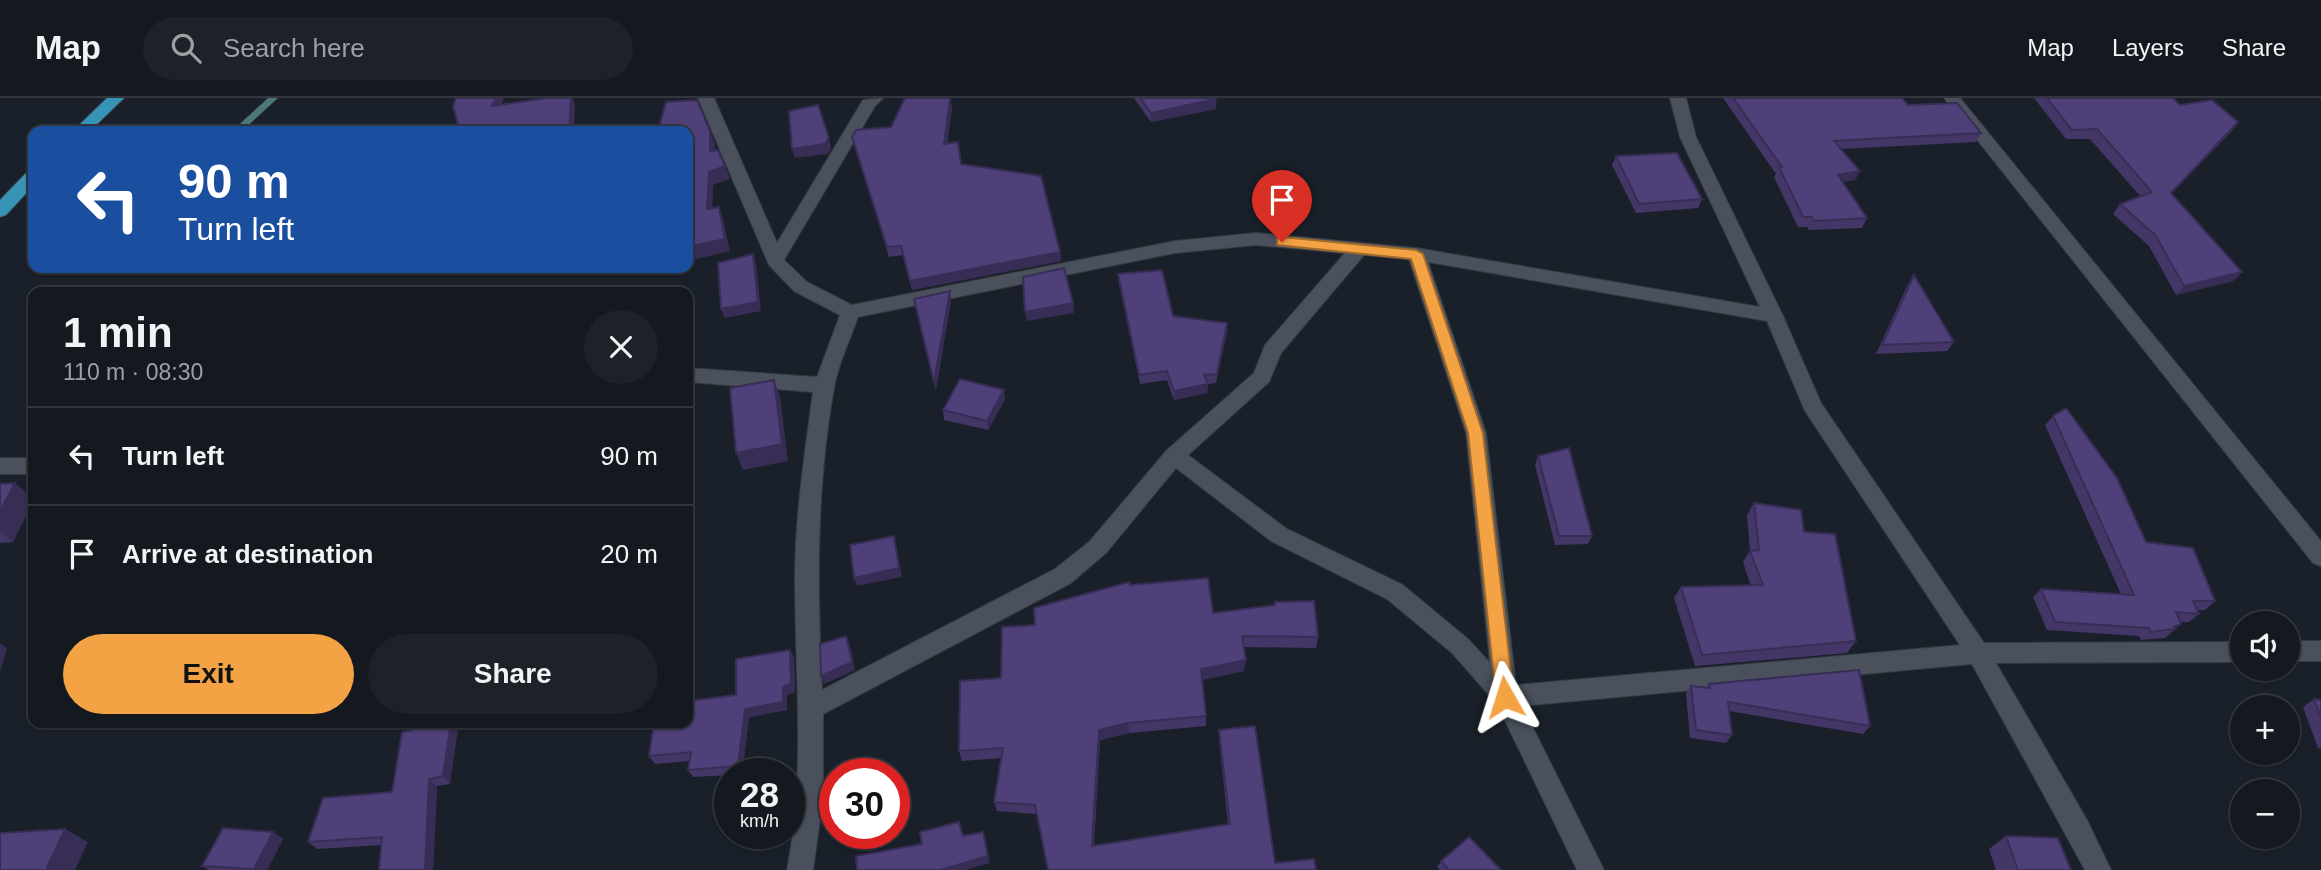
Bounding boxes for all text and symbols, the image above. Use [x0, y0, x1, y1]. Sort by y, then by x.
search box [143, 17, 633, 80]
text: Map [35, 29, 101, 66]
icon: search [167, 29, 205, 67]
text: Search here [223, 33, 365, 63]
text: Map [2027, 34, 2074, 61]
text: Layers [2112, 34, 2184, 61]
text: Share [2222, 34, 2286, 61]
icon: left [63, 154, 154, 245]
text: 90 m [178, 154, 290, 208]
pin [1252, 170, 1312, 242]
icon: arrive [1263, 181, 1301, 219]
text: Turn left [178, 211, 294, 247]
text: 1 min [63, 309, 173, 356]
button: close [584, 310, 658, 384]
text: 110 m · 08:30 [63, 359, 203, 385]
icon: left [63, 437, 101, 475]
text: Turn left [122, 441, 224, 471]
text: 90 m [600, 441, 658, 471]
icon: arrive [63, 535, 101, 573]
text: Arrive at destination [122, 539, 373, 569]
text: 20 m [600, 539, 658, 569]
map controls [2230, 611, 2300, 849]
button: sound [2230, 611, 2300, 681]
button: Exit [63, 634, 354, 714]
button: Share [368, 634, 658, 714]
position arrow [1468, 660, 1542, 734]
button: + [2230, 695, 2300, 765]
speed limit sign: 30 [819, 758, 910, 849]
text: 28 [740, 775, 779, 814]
button: − [2230, 779, 2300, 849]
text: km/h [740, 811, 779, 831]

